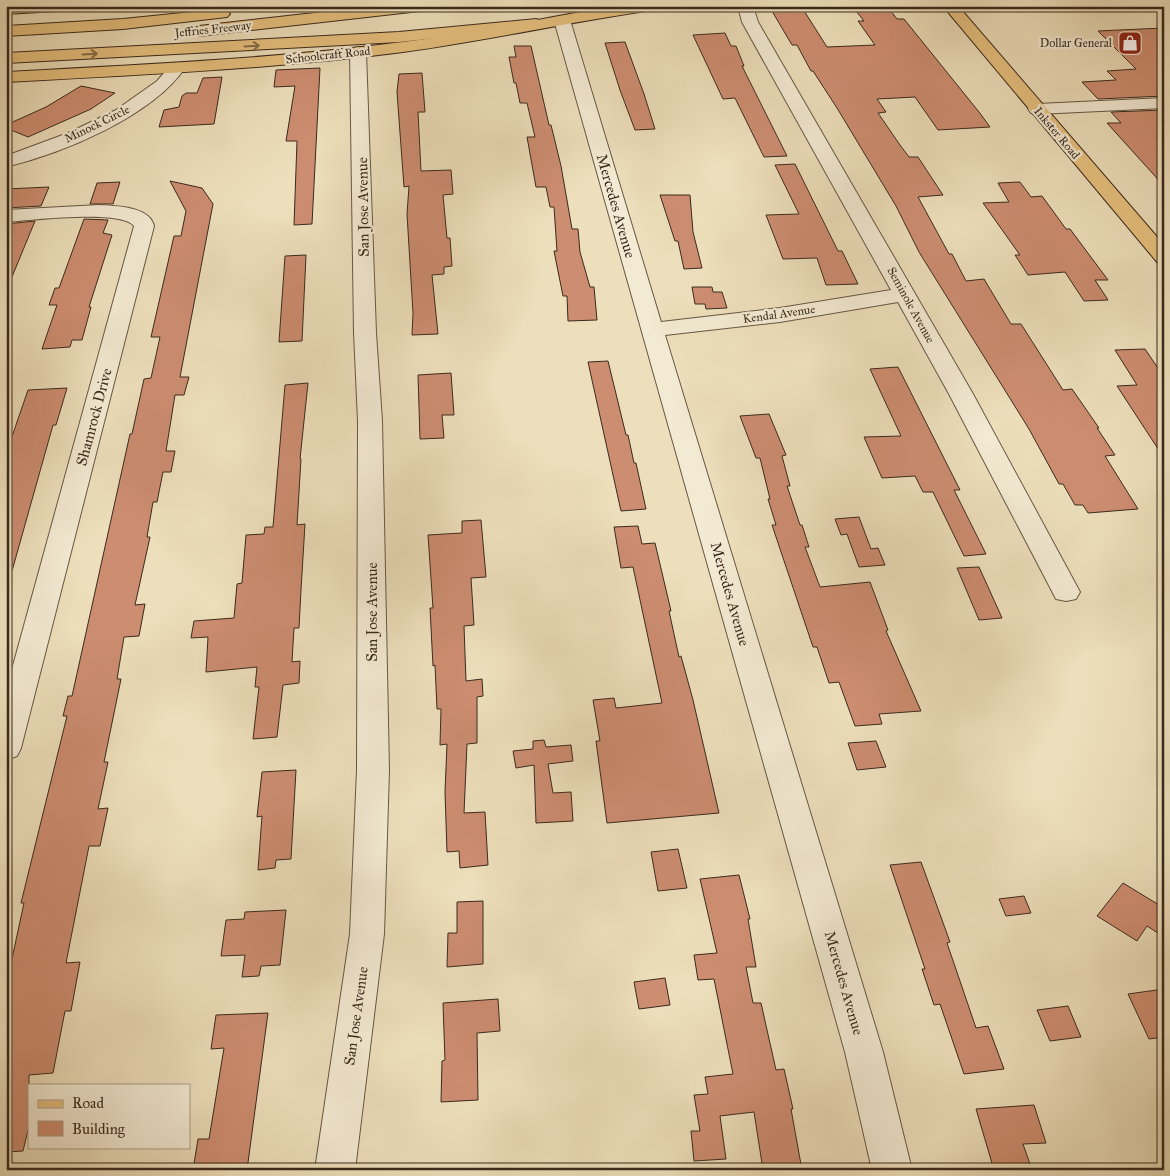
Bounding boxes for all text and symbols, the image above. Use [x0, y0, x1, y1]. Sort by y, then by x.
street label: Jeffries Freeway [172, 18, 252, 41]
shop icon: Dollar General [1117, 30, 1143, 56]
place label: Dollar General [1040, 36, 1113, 50]
one-way arrow [244, 41, 260, 50]
street label: Schoolcraft Road [285, 44, 371, 66]
one-way arrow [82, 49, 98, 58]
street label: Minock Circle [62, 102, 132, 146]
street label: Inkster Road [1031, 104, 1083, 162]
street label: Mercedes Avenue [593, 152, 639, 260]
street label: San Jose Avenue [353, 157, 374, 257]
street label: Seminole Avenue [884, 265, 938, 345]
street label: Kendal Avenue [742, 302, 816, 326]
street label: Shamrock Drive [72, 366, 116, 468]
street label: Mercedes Avenue [707, 540, 753, 648]
street label: San Jose Avenue [363, 562, 382, 662]
street label: Mercedes Avenue [821, 929, 867, 1037]
street label: San Jose Avenue [340, 965, 373, 1067]
legend [28, 1084, 190, 1148]
text: Road [72, 1094, 104, 1112]
text: Building [72, 1120, 126, 1138]

